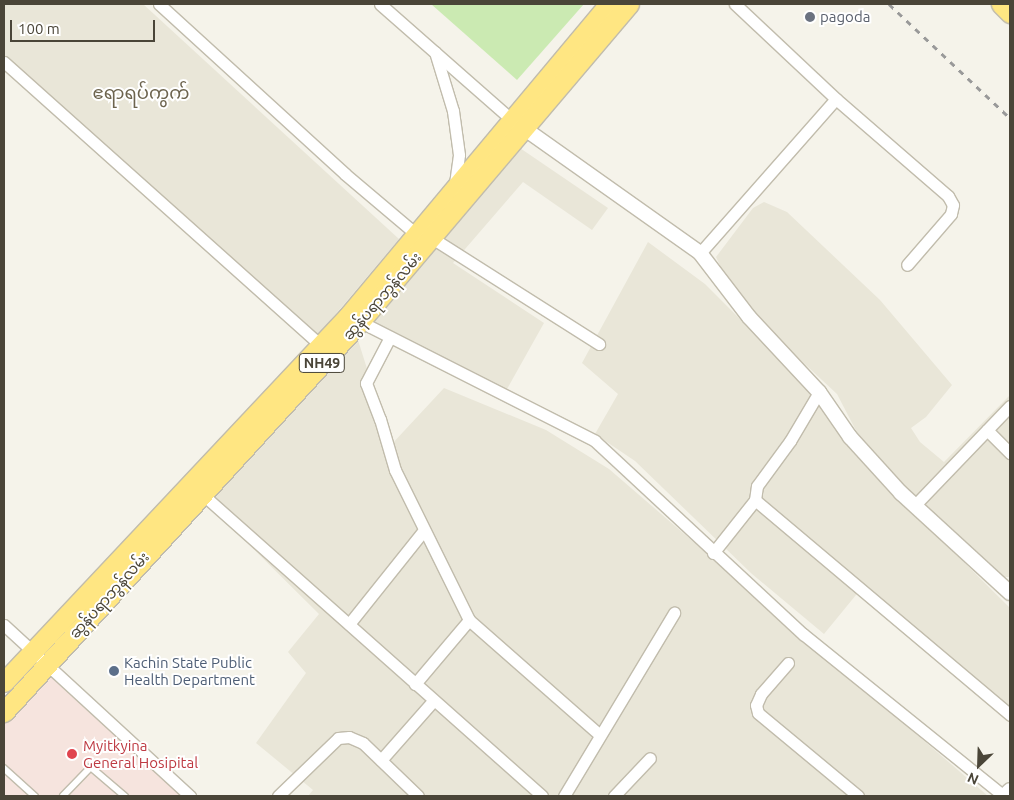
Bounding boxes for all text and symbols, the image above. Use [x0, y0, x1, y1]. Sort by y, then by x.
place label: pagoda [820, 8, 870, 26]
scale bar [12, 10, 158, 42]
marker: pagoda [804, 11, 816, 23]
text: 100 m [18, 20, 60, 37]
district label: ဧရာရပ်ကွက် [93, 81, 189, 103]
street label: ဆွန်ပရာဘွန်လမ်း [339, 248, 425, 344]
road number: NH49 [298, 352, 346, 374]
street label: ဆွန်ပရာဘွန်လမ်း [65, 548, 153, 642]
place label: Kachin State Public Health Department [124, 653, 255, 688]
marker: Kachin State Public Health Department [108, 665, 120, 677]
place label: Myitkyina General Hosipital [83, 736, 198, 771]
north arrow [954, 740, 1004, 790]
marker: Myitkyina General Hosipital [65, 747, 79, 761]
text: N [965, 769, 981, 788]

